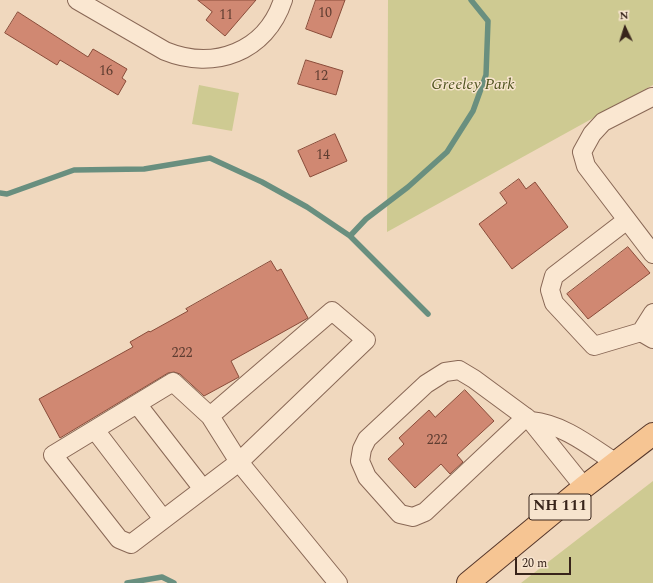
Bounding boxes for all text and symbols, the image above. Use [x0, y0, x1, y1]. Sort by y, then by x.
house number: 10 [318, 6, 332, 22]
text: N [619, 7, 629, 24]
house number: 11 [219, 8, 233, 24]
north arrow [605, 8, 645, 48]
house number: 16 [99, 64, 113, 80]
house number: 12 [314, 69, 328, 85]
park label: Greeley Park [431, 76, 515, 96]
house number: 14 [316, 148, 330, 164]
house number: 222 [172, 346, 192, 362]
house number: 222 [427, 433, 447, 449]
road number: NH 111 [529, 494, 591, 520]
scale bar [517, 549, 573, 575]
text: 20 m [522, 554, 547, 573]

